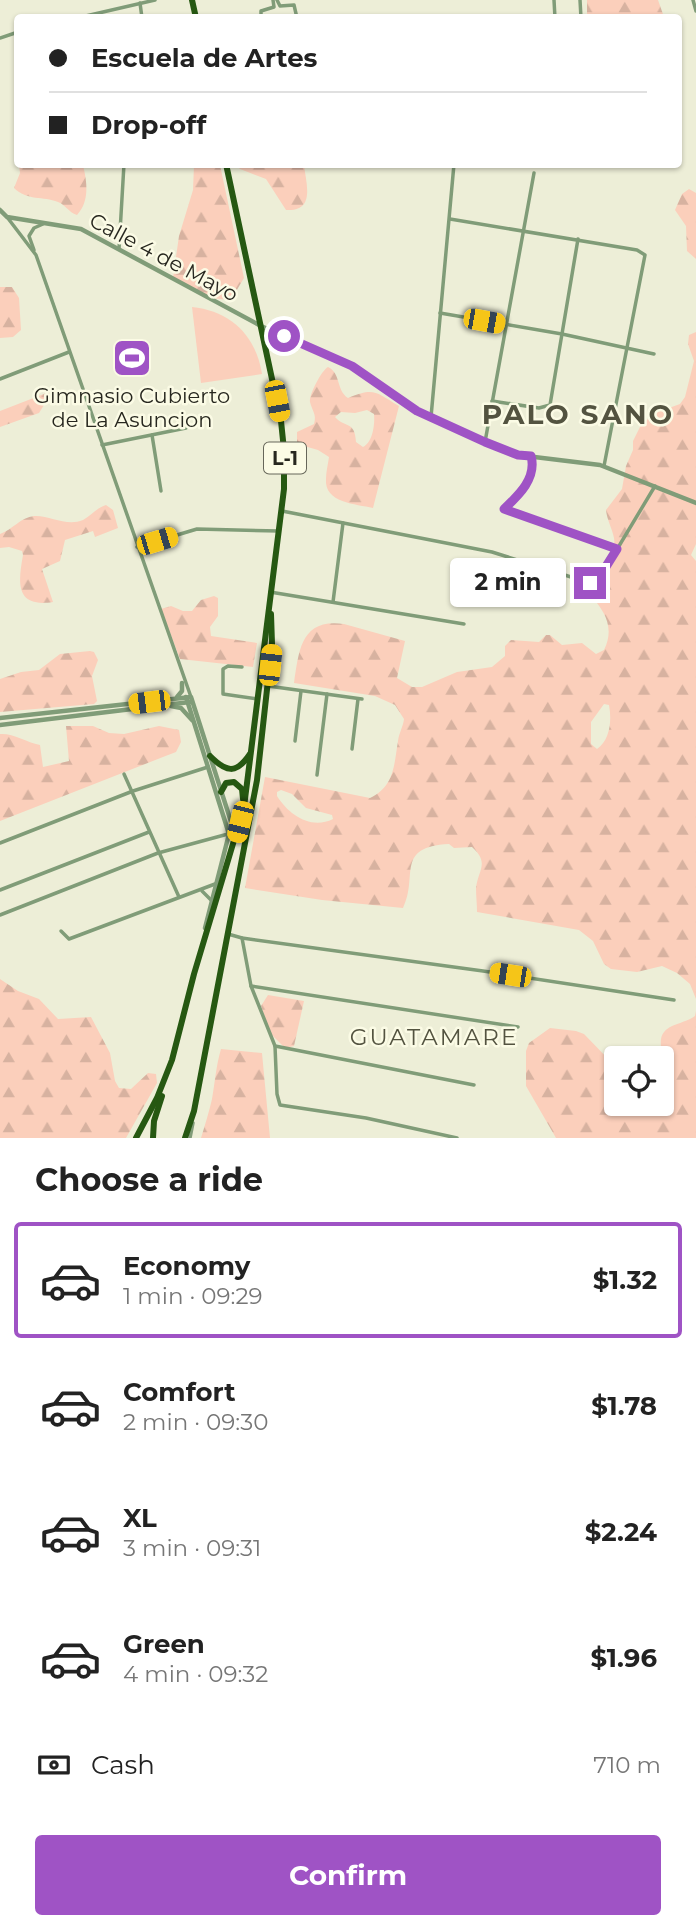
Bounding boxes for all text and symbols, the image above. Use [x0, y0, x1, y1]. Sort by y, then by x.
text: Escuela de Artes [91, 42, 317, 74]
text: Drop-off [91, 109, 206, 141]
street label: Calle 4 de Mayo [85, 207, 243, 307]
car [462, 307, 507, 335]
route start [268, 320, 300, 352]
sports icon: Gimnasio Cubierto de La Asuncion [111, 337, 153, 379]
car [263, 378, 292, 424]
place label: Gimnasio Cubierto de La Asuncion [34, 383, 230, 432]
district label: PALO SANO [482, 397, 674, 431]
road number: L-1 [264, 442, 306, 474]
car [134, 525, 181, 557]
callout: 2 min [450, 558, 566, 608]
route end [574, 567, 606, 599]
text: 2 min [474, 568, 542, 596]
car [258, 643, 283, 687]
car [127, 689, 172, 715]
car [225, 799, 256, 845]
car [488, 961, 533, 989]
district label: GUATAMARE [350, 1023, 518, 1051]
map controls [604, 1046, 674, 1116]
button: locate [604, 1046, 674, 1116]
text: Choose a ride [35, 1160, 263, 1199]
icon: car [39, 1249, 102, 1312]
text: Economy [123, 1250, 250, 1282]
text: $1.32 [593, 1264, 657, 1296]
text: 1 min · 09:29 [123, 1282, 263, 1310]
icon: car [39, 1375, 102, 1438]
text: Comfort [123, 1376, 235, 1408]
text: $1.78 [591, 1390, 657, 1422]
text: 2 min · 09:30 [123, 1408, 268, 1436]
icon: car [39, 1501, 102, 1564]
text: XL [123, 1502, 157, 1534]
text: $2.24 [585, 1516, 657, 1548]
text: 3 min · 09:31 [123, 1534, 261, 1562]
icon: car [39, 1627, 102, 1690]
text: Green [123, 1628, 205, 1660]
text: $1.96 [591, 1642, 657, 1674]
text: 4 min · 09:32 [123, 1660, 268, 1688]
icon: cash [35, 1746, 73, 1784]
text: Cash [91, 1749, 155, 1781]
text: 710 m [593, 1751, 661, 1779]
button: Confirm [35, 1835, 661, 1915]

